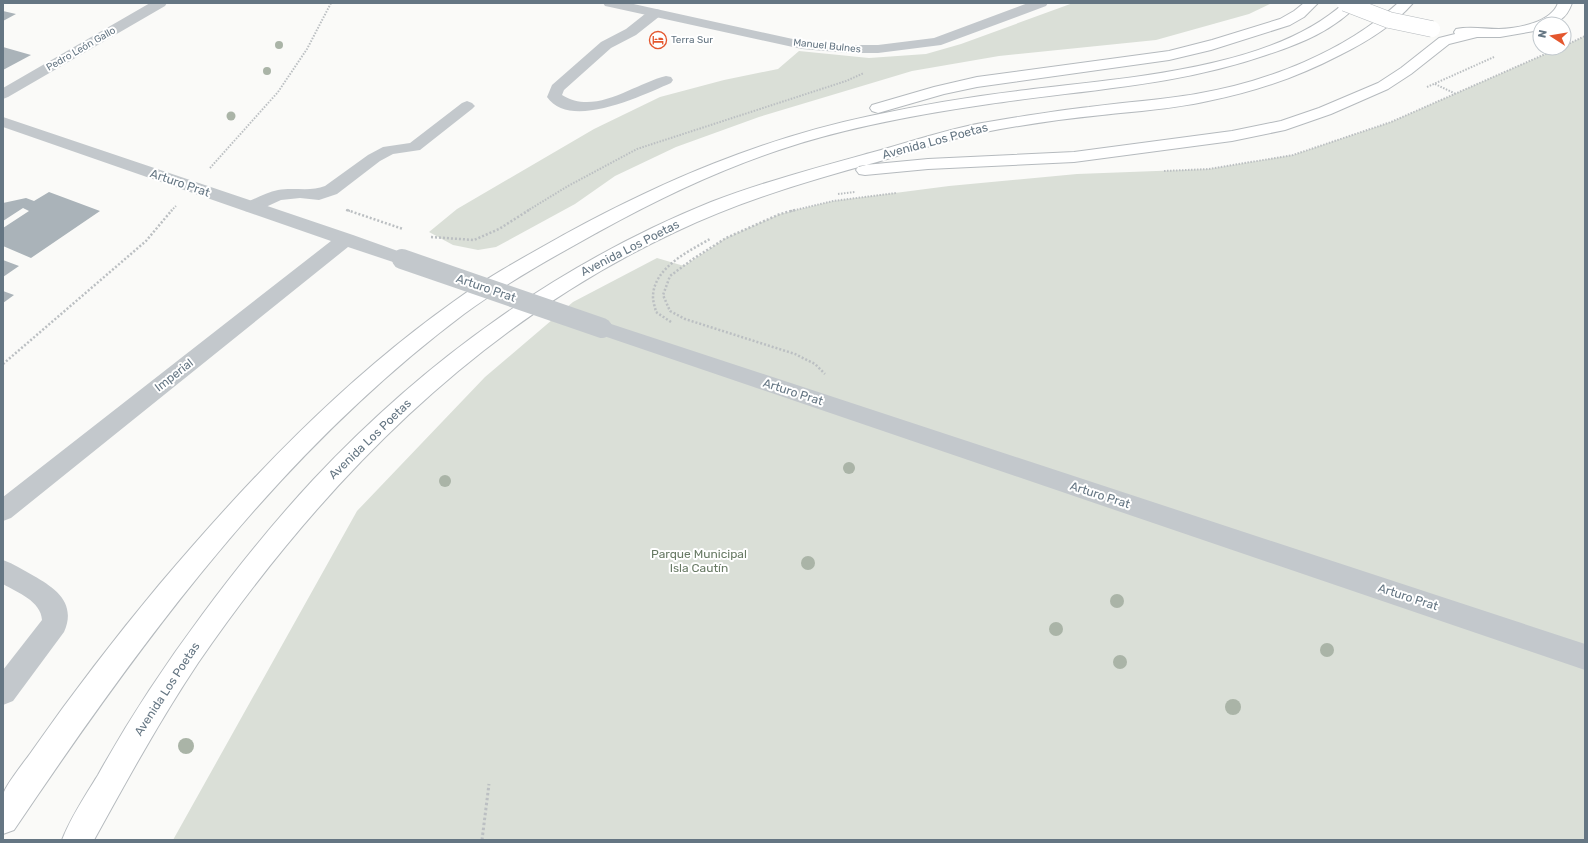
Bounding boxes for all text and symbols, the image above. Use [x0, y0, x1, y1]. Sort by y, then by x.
north arrow [1532, 16, 1572, 56]
street label: Pedro León Gallo [44, 24, 118, 74]
text: N [1536, 29, 1550, 39]
hotel icon: Terra Sur [648, 30, 668, 50]
place label: Terra Sur [671, 34, 713, 46]
street label: Manuel Bulnes [793, 36, 861, 56]
street label: Avenida Los Poetas [881, 120, 989, 162]
street label: Arturo Prat [148, 166, 212, 200]
street label: Avenida Los Poetas [578, 217, 682, 279]
street label: Arturo Prat [454, 271, 518, 305]
street label: Imperial [152, 356, 196, 394]
street label: Arturo Prat [761, 376, 825, 408]
street label: Avenida Los Poetas [326, 396, 414, 482]
street label: Arturo Prat [1068, 479, 1132, 511]
park label: Parque Municipal Isla Cautín [651, 547, 747, 575]
street label: Arturo Prat [1376, 581, 1440, 613]
street label: Avenida Los Poetas [131, 640, 203, 738]

